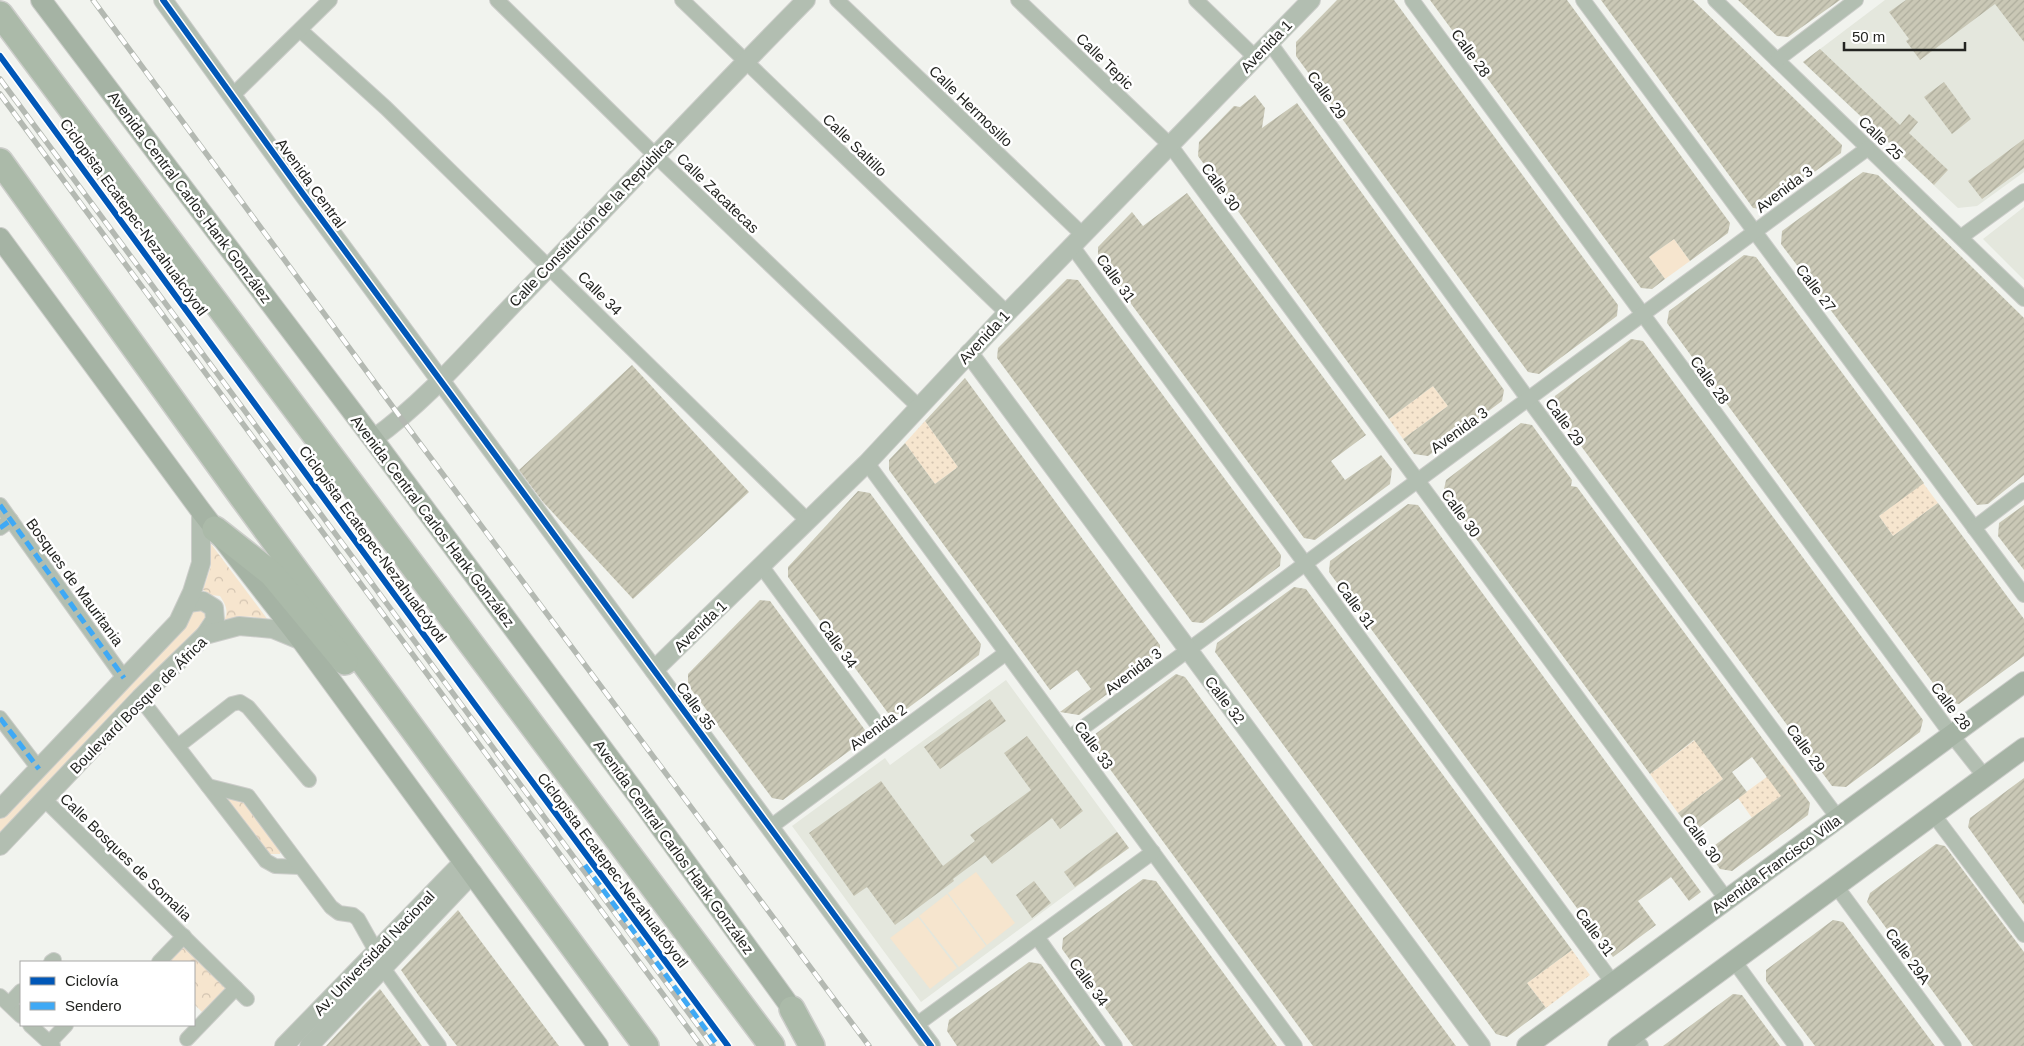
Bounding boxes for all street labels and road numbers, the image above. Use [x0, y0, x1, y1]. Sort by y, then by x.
street label: Avenida 1 [1237, 16, 1295, 76]
street label: Calle 28 [1448, 26, 1494, 80]
street label: Calle Tepic [1073, 29, 1138, 93]
street label: Calle Hermosillo [926, 62, 1016, 150]
street label: Calle 29 [1304, 68, 1350, 122]
street label: Avenida Central Carlos Hank González [105, 88, 275, 306]
street label: Calle Saltillo [819, 110, 891, 180]
street label: Calle 25 [1855, 113, 1907, 163]
street label: Ciclopista Ecatepec-Nezahualcóyotl [57, 115, 211, 319]
street label: Calle Constitución de la República [506, 133, 677, 310]
street label: Avenida Central [273, 135, 349, 231]
street label: Calle Zacatecas [673, 150, 763, 236]
street label: Calle 30 [1198, 160, 1244, 214]
street label: Avenida 3 [1752, 162, 1816, 216]
street label: Calle 31 [1093, 251, 1139, 305]
street label: Calle 27 [1793, 261, 1839, 315]
street label: Calle 34 [575, 268, 625, 318]
street label: Avenida 1 [955, 307, 1013, 367]
street label: Calle 28 [1687, 353, 1733, 407]
street label: Calle 29 [1542, 395, 1588, 449]
street label: Avenida 3 [1427, 404, 1491, 456]
street label: Avenida Central Carlos Hank González [348, 412, 518, 630]
street label: Ciclopista Ecatepec-Nezahualcóyotl [296, 442, 450, 646]
street label: Calle 30 [1438, 486, 1484, 540]
street label: Bosques de Mauritania [23, 515, 127, 650]
street label: Calle 31 [1333, 578, 1379, 632]
street label: Avenida 1 [670, 597, 730, 655]
street label: Calle 34 [815, 617, 861, 671]
street label: Boulevard Bosque de África [66, 633, 210, 777]
street label: Avenida 3 [1101, 644, 1165, 698]
street label: Calle 32 [1202, 673, 1248, 727]
street label: Calle 35 [673, 679, 719, 733]
street label: Calle 28 [1928, 679, 1974, 733]
street label: Avenida 2 [846, 701, 910, 753]
street label: Calle 33 [1071, 718, 1117, 772]
street label: Calle 29 [1783, 721, 1829, 775]
street label: Avenida Central Carlos Hank González [591, 737, 757, 957]
street label: Ciclopista Ecatepec-Nezahualcóyotl [534, 769, 692, 971]
street label: Calle Bosques de Somalia [57, 790, 196, 925]
street label: Avenida Francisco Villa [1708, 811, 1844, 917]
street label: Calle 30 [1679, 812, 1725, 866]
street label: Av. Universidad Nacional [310, 887, 438, 1019]
street label: Calle 31 [1572, 905, 1618, 959]
street label: Calle 29A [1882, 925, 1934, 987]
street label: Calle 34 [1066, 955, 1112, 1009]

